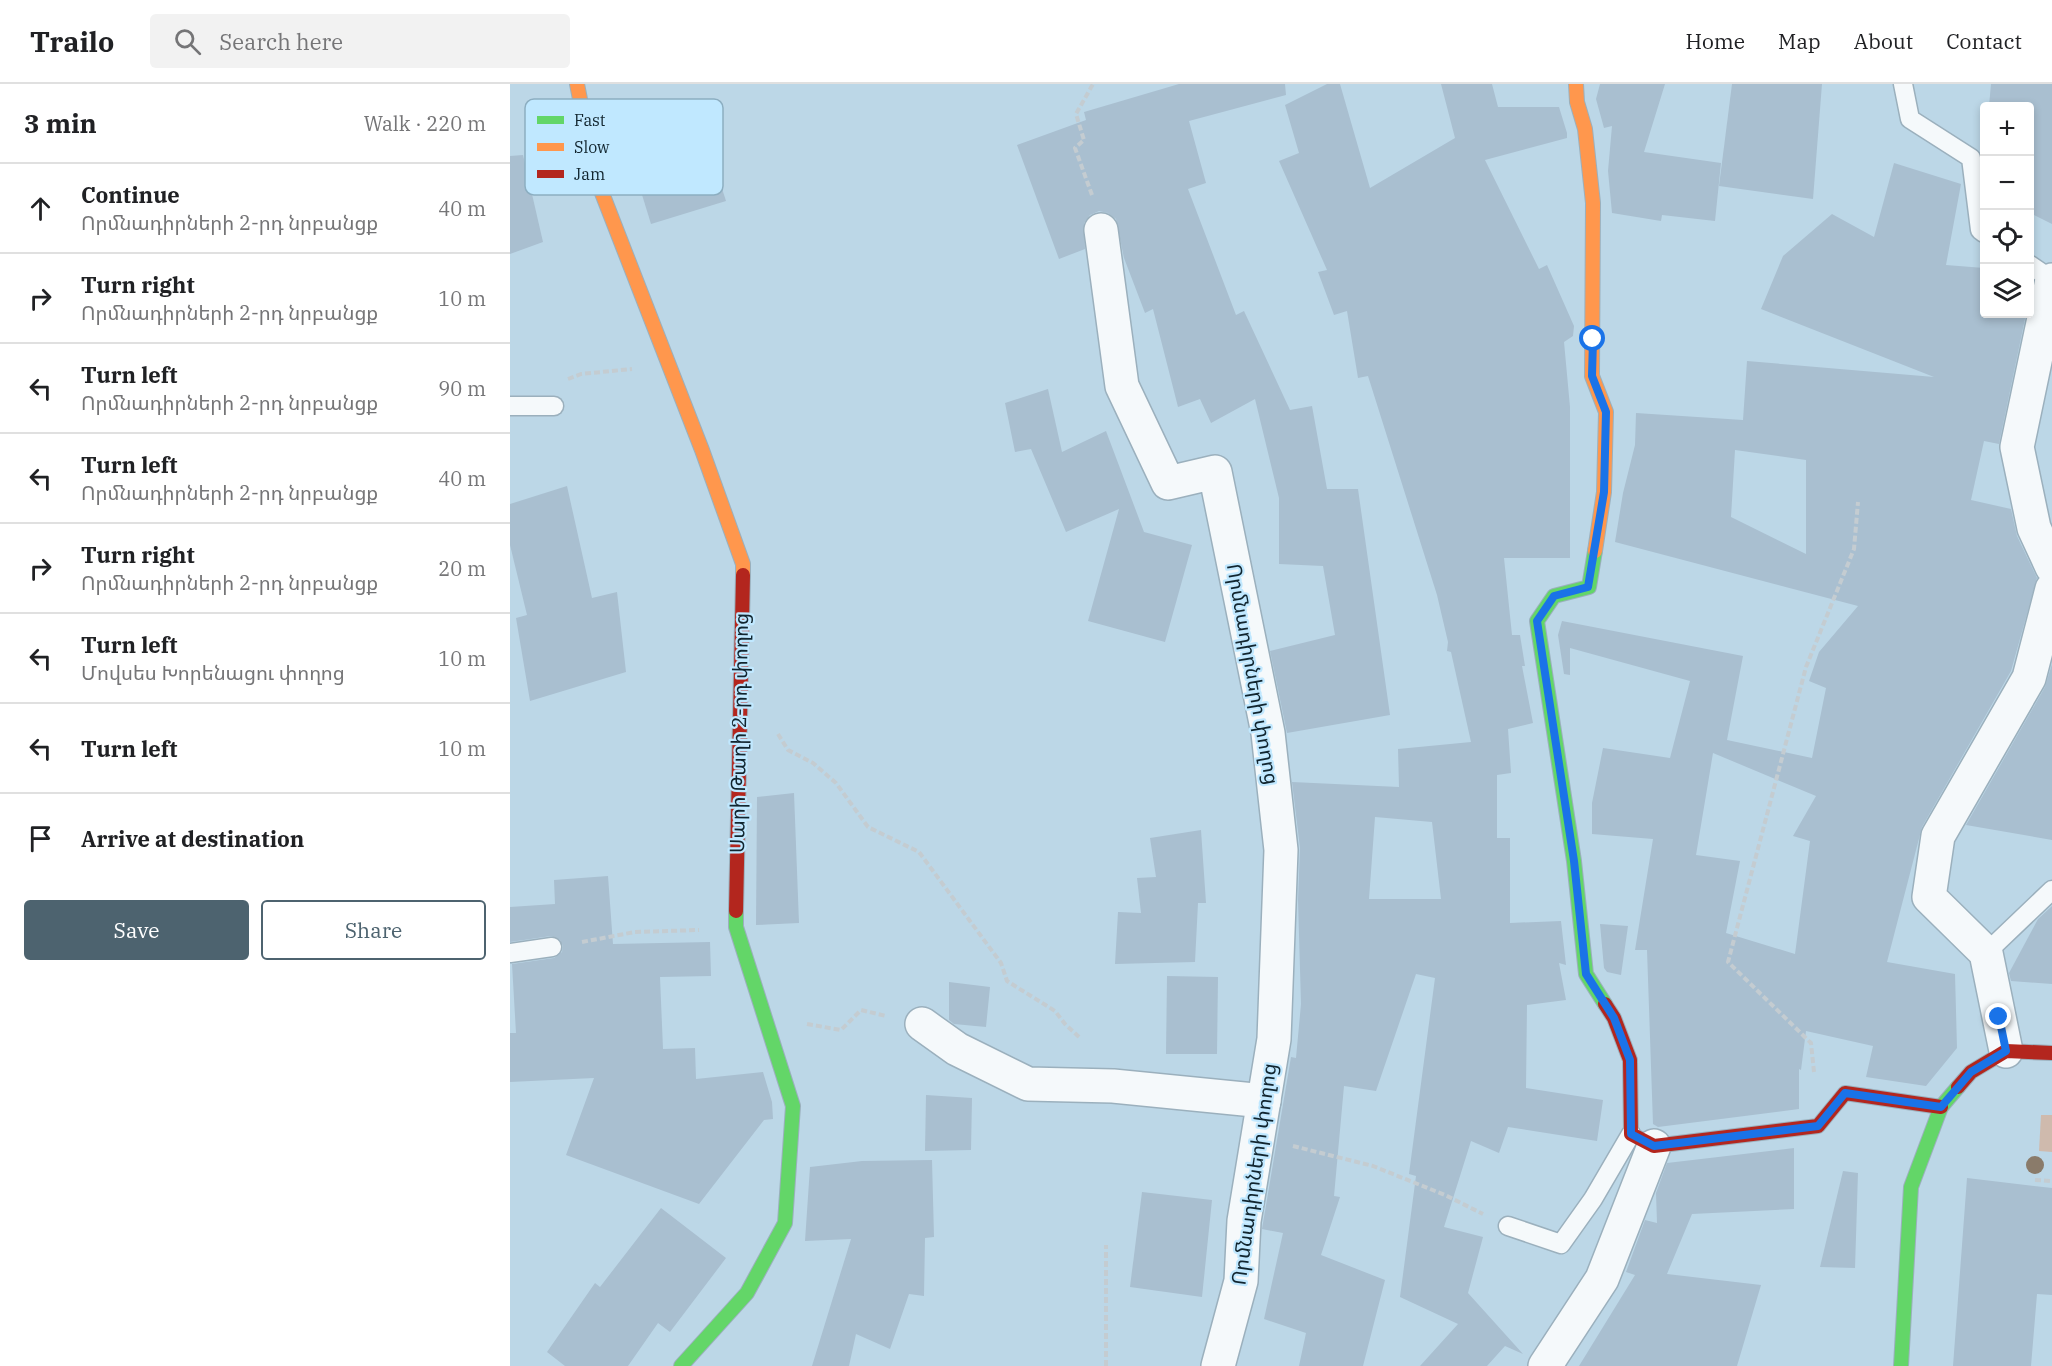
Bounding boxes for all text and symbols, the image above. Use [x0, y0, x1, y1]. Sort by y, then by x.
search box [150, 14, 570, 68]
text: Trailo [30, 23, 114, 60]
icon: search [171, 25, 204, 58]
text: Search here [219, 27, 343, 56]
text: Home [1685, 27, 1745, 55]
text: Map [1778, 27, 1821, 55]
text: About [1854, 27, 1913, 55]
text: Contact [1946, 27, 2022, 55]
legend [525, 99, 723, 195]
map controls [1980, 102, 2034, 318]
button: + [1980, 102, 2034, 156]
text: 3 min [24, 106, 97, 140]
text: Walk · 220 m [364, 110, 486, 137]
text: Fast [574, 110, 606, 130]
text: Slow [574, 137, 610, 157]
button: − [1980, 156, 2034, 210]
text: Jam [574, 164, 605, 184]
text: Continue [81, 180, 180, 209]
icon: ahead [24, 192, 57, 225]
text: 40 m [438, 195, 486, 222]
text: Որմնադիրների 2-րդ նրբանցք [81, 209, 378, 236]
button: locate [1980, 210, 2034, 264]
button: layers [1980, 264, 2034, 318]
text: Turn right [81, 270, 195, 299]
icon: right [24, 282, 57, 315]
text: 10 m [438, 285, 486, 312]
text: Որմնադիրների 2-րդ նրբանցք [81, 299, 378, 326]
route start [1579, 325, 1605, 351]
text: Turn left [81, 360, 177, 389]
icon: left [24, 372, 57, 405]
text: 90 m [438, 375, 486, 402]
text: Որմնադիրների 2-րդ նրբանցք [81, 389, 378, 416]
text: Turn left [81, 450, 177, 479]
icon: left [24, 462, 57, 495]
text: 40 m [438, 465, 486, 492]
text: Որմնադիրների 2-րդ նրբանցք [81, 479, 378, 506]
text: Turn right [81, 540, 195, 569]
icon: right [24, 552, 57, 585]
text: 20 m [438, 555, 486, 582]
street label: Որմնադիրների փողոց [1221, 561, 1286, 786]
text: Որմնադիրների 2-րդ նրբանցք [81, 569, 378, 596]
street label: Սարի Թաղի 2-րդ փողոց [723, 613, 754, 853]
text: Turn left [81, 630, 177, 659]
icon: left [24, 642, 57, 675]
text: 10 m [438, 645, 486, 672]
text: Մովսես Խորենացու փողոց [81, 659, 345, 686]
icon: left [24, 732, 57, 765]
text: Turn left [81, 734, 177, 763]
text: 10 m [438, 735, 486, 762]
icon: arrive [24, 822, 57, 855]
text: Arrive at destination [81, 824, 304, 853]
button: Save [24, 900, 249, 960]
button: Share [261, 900, 486, 960]
route end [1985, 1003, 2011, 1029]
street label: Որմնադիրների փողոց [1225, 1061, 1282, 1287]

